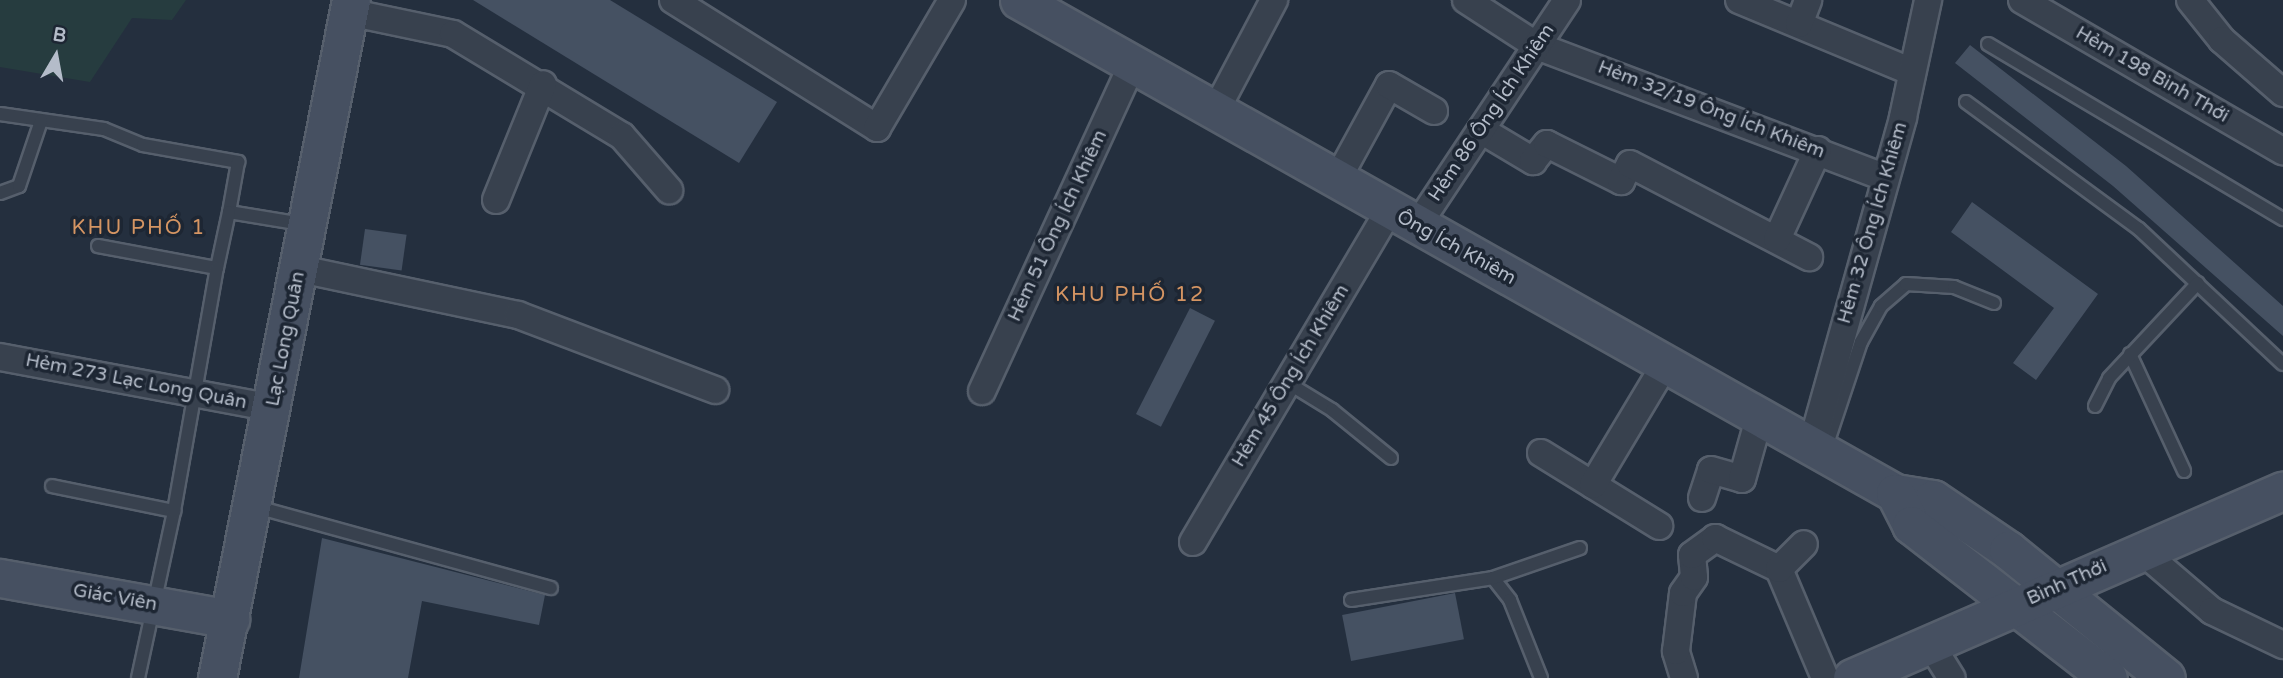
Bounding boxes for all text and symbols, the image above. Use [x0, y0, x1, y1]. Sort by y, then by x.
street label: Hẻm 86 Ông Ích Khiêm [1424, 20, 1560, 206]
north arrow [21, 21, 91, 91]
street label: Hẻm 198 Bình Thới [2071, 22, 2233, 128]
text: B [51, 23, 68, 47]
street label: Hẻm 32/19 Ông Ích Khiêm [1594, 56, 1828, 164]
street label: Hẻm 32 Ông Ích Khiêm [1833, 120, 1913, 326]
street label: Hẻm 51 Ông Ích Khiêm [1004, 127, 1112, 325]
street label: Ông Ích Khiêm [1392, 206, 1520, 290]
district label: KHU PHỐ 1 [73, 215, 205, 241]
street label: Lạc Long Quân [262, 270, 310, 408]
street label: Hẻm 45 Ông Ích Khiêm [1227, 281, 1355, 471]
district label: KHU PHỐ 12 [1056, 282, 1204, 308]
street label: Hẻm 273 Lạc Long Quân [24, 349, 248, 415]
street label: Bình Thới [2023, 555, 2111, 611]
street label: Giác Viên [71, 579, 159, 617]

